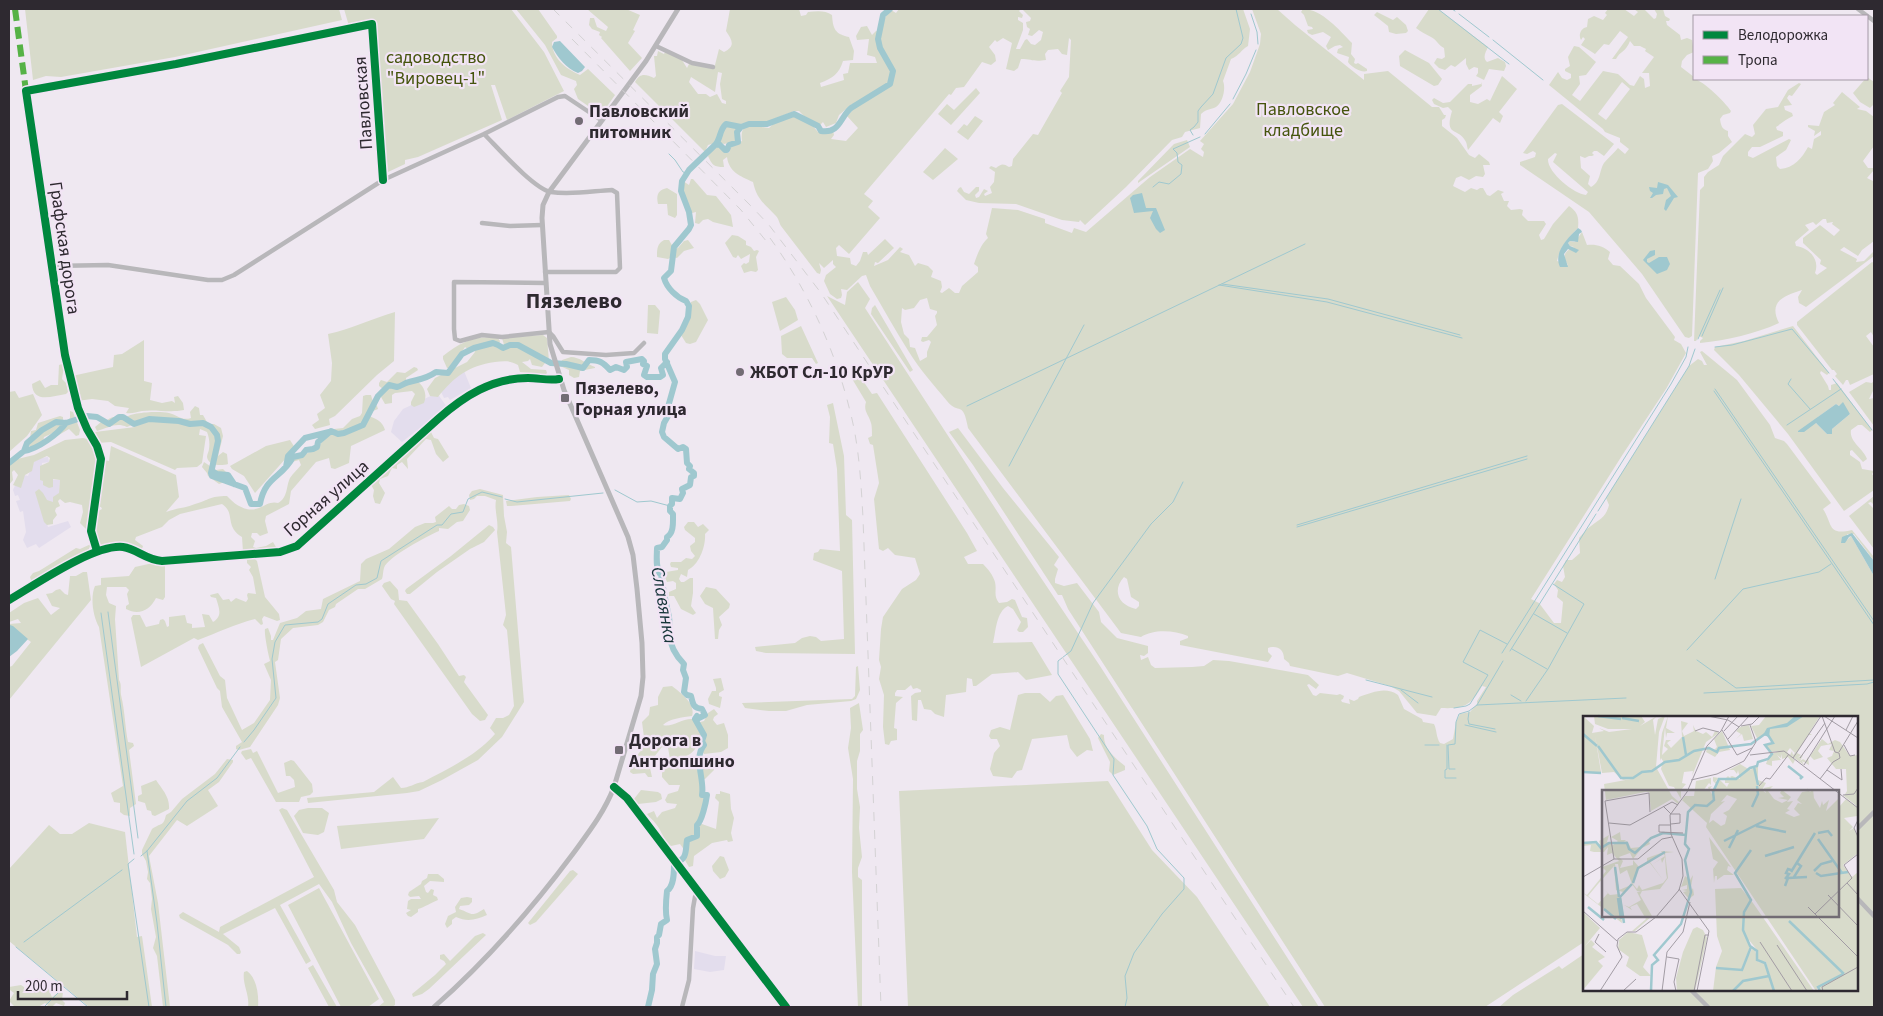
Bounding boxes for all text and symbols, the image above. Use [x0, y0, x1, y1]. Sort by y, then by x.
legend [1693, 15, 1868, 80]
text: Велодорожка [1738, 25, 1828, 46]
park label: садоводство "Вировец-1" [386, 45, 486, 91]
text: Тропа [1738, 50, 1778, 71]
street label: Павловская [348, 55, 379, 151]
park label: Павловское кладбище [1256, 97, 1350, 143]
place label: Павловский питомник [589, 99, 689, 145]
marker: Павловский питомник [573, 115, 585, 127]
street label: Графская дорога [43, 180, 86, 316]
district label: Пязелево [526, 285, 622, 317]
place label: ЖБОТ Сл-10 КрУР [750, 360, 894, 385]
marker: ЖБОТ Сл-10 КрУР [734, 366, 746, 378]
place label: Пязелево, Горная улица [575, 376, 687, 422]
marker: Пязелево, Горная улица [559, 392, 571, 404]
street label: Горная улица [278, 454, 375, 543]
water label: Славянка [643, 565, 684, 646]
inset map [1583, 716, 1858, 991]
place label: Дорога в Антропшино [628, 728, 735, 774]
marker: Дорога в Антропшино [613, 744, 625, 756]
scale bar [18, 968, 126, 1000]
text: 200 m [25, 976, 63, 997]

